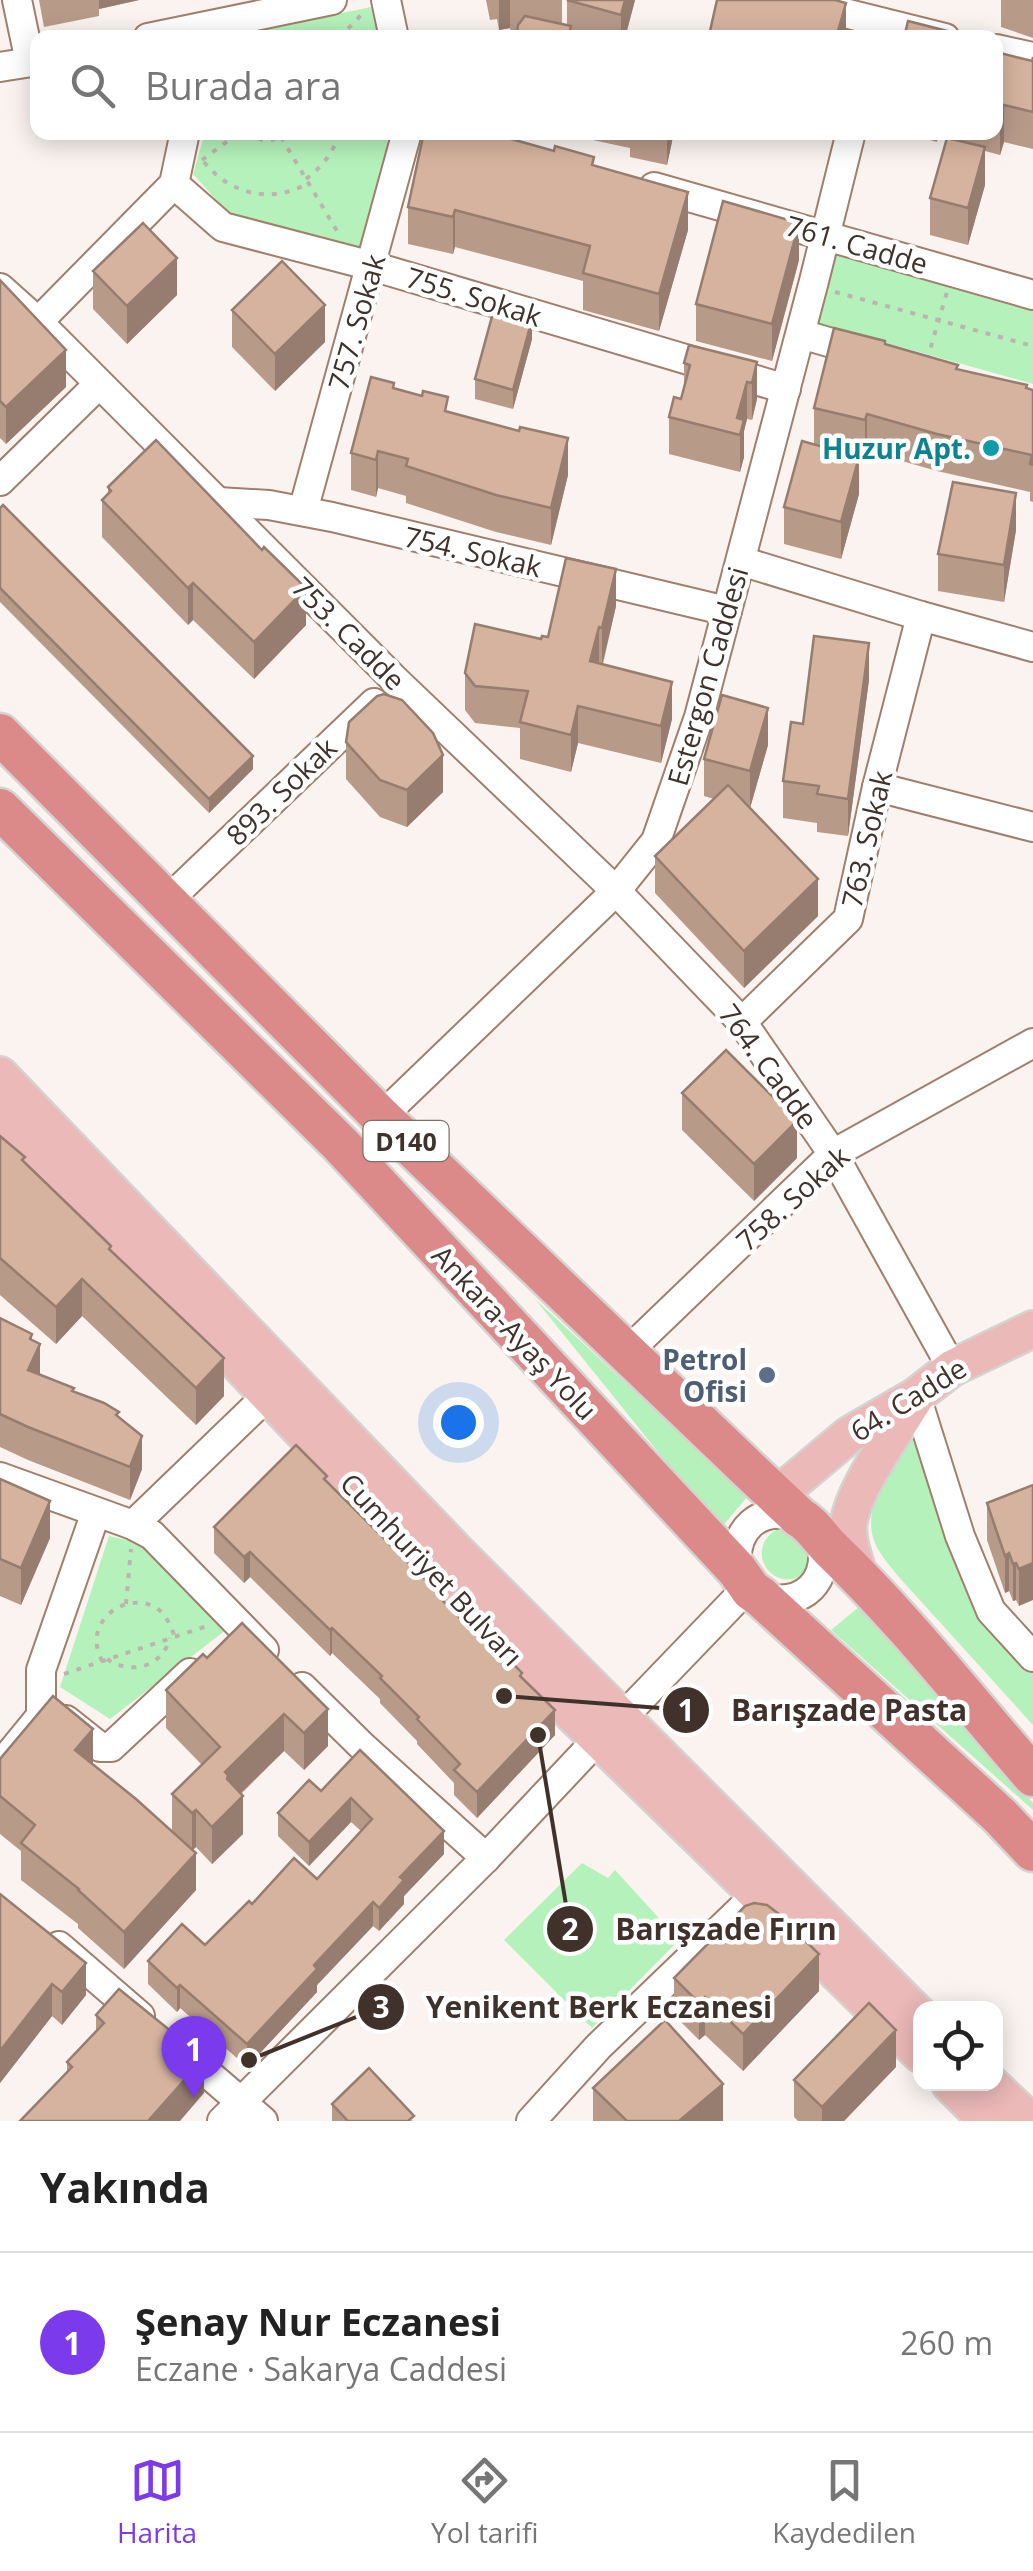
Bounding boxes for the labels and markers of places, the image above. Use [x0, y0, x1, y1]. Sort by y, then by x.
place label: Huzur Apt. [822, 429, 971, 467]
marker: Huzur Apt. [980, 437, 1002, 459]
place label: Petrol Ofisi [662, 1340, 747, 1410]
marker: Petrol Ofisi [756, 1364, 778, 1386]
callout: Barışzade Pasta [661, 1680, 987, 1740]
callout: Barışzade Fırın [545, 1899, 856, 1959]
callout: Yenikent Berk Eczanesi [356, 1977, 793, 2037]
pin: 1 [162, 2016, 226, 2098]

